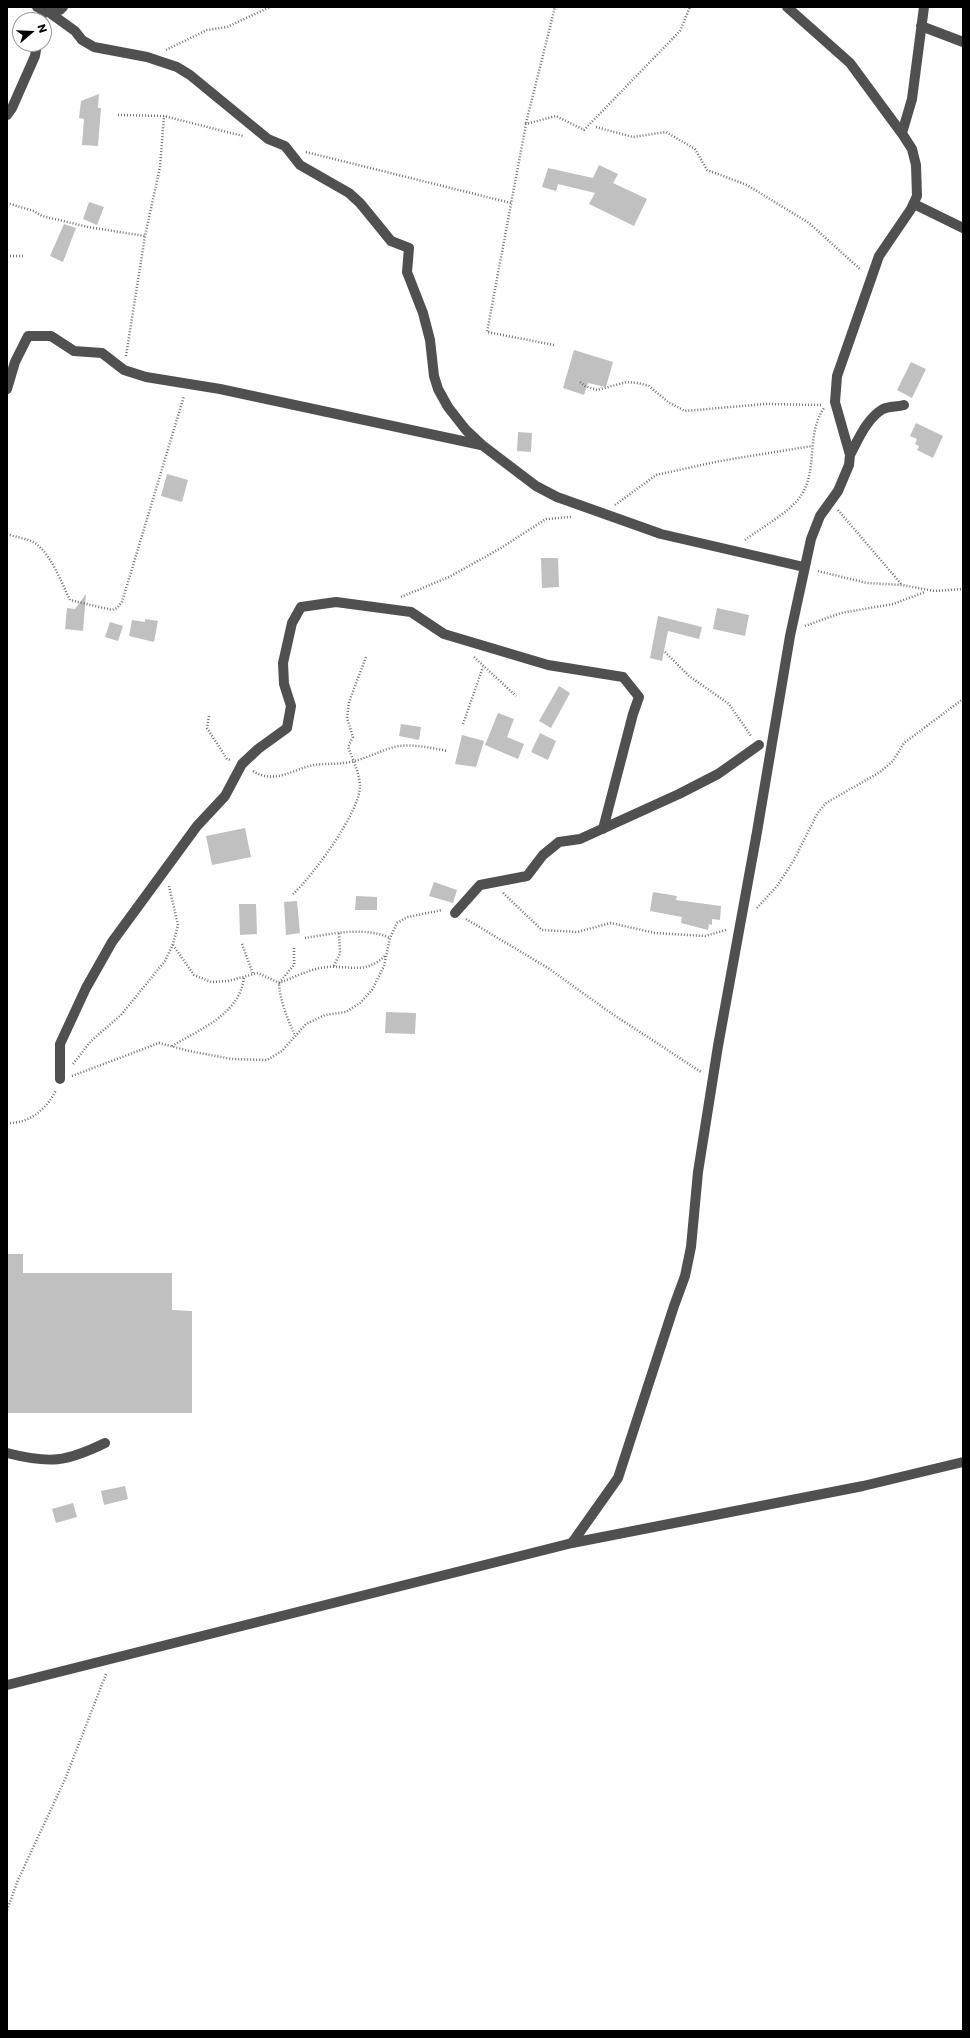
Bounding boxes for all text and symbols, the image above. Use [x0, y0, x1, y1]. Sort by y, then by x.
north arrow [12, 12, 52, 52]
text: N [33, 22, 51, 35]

